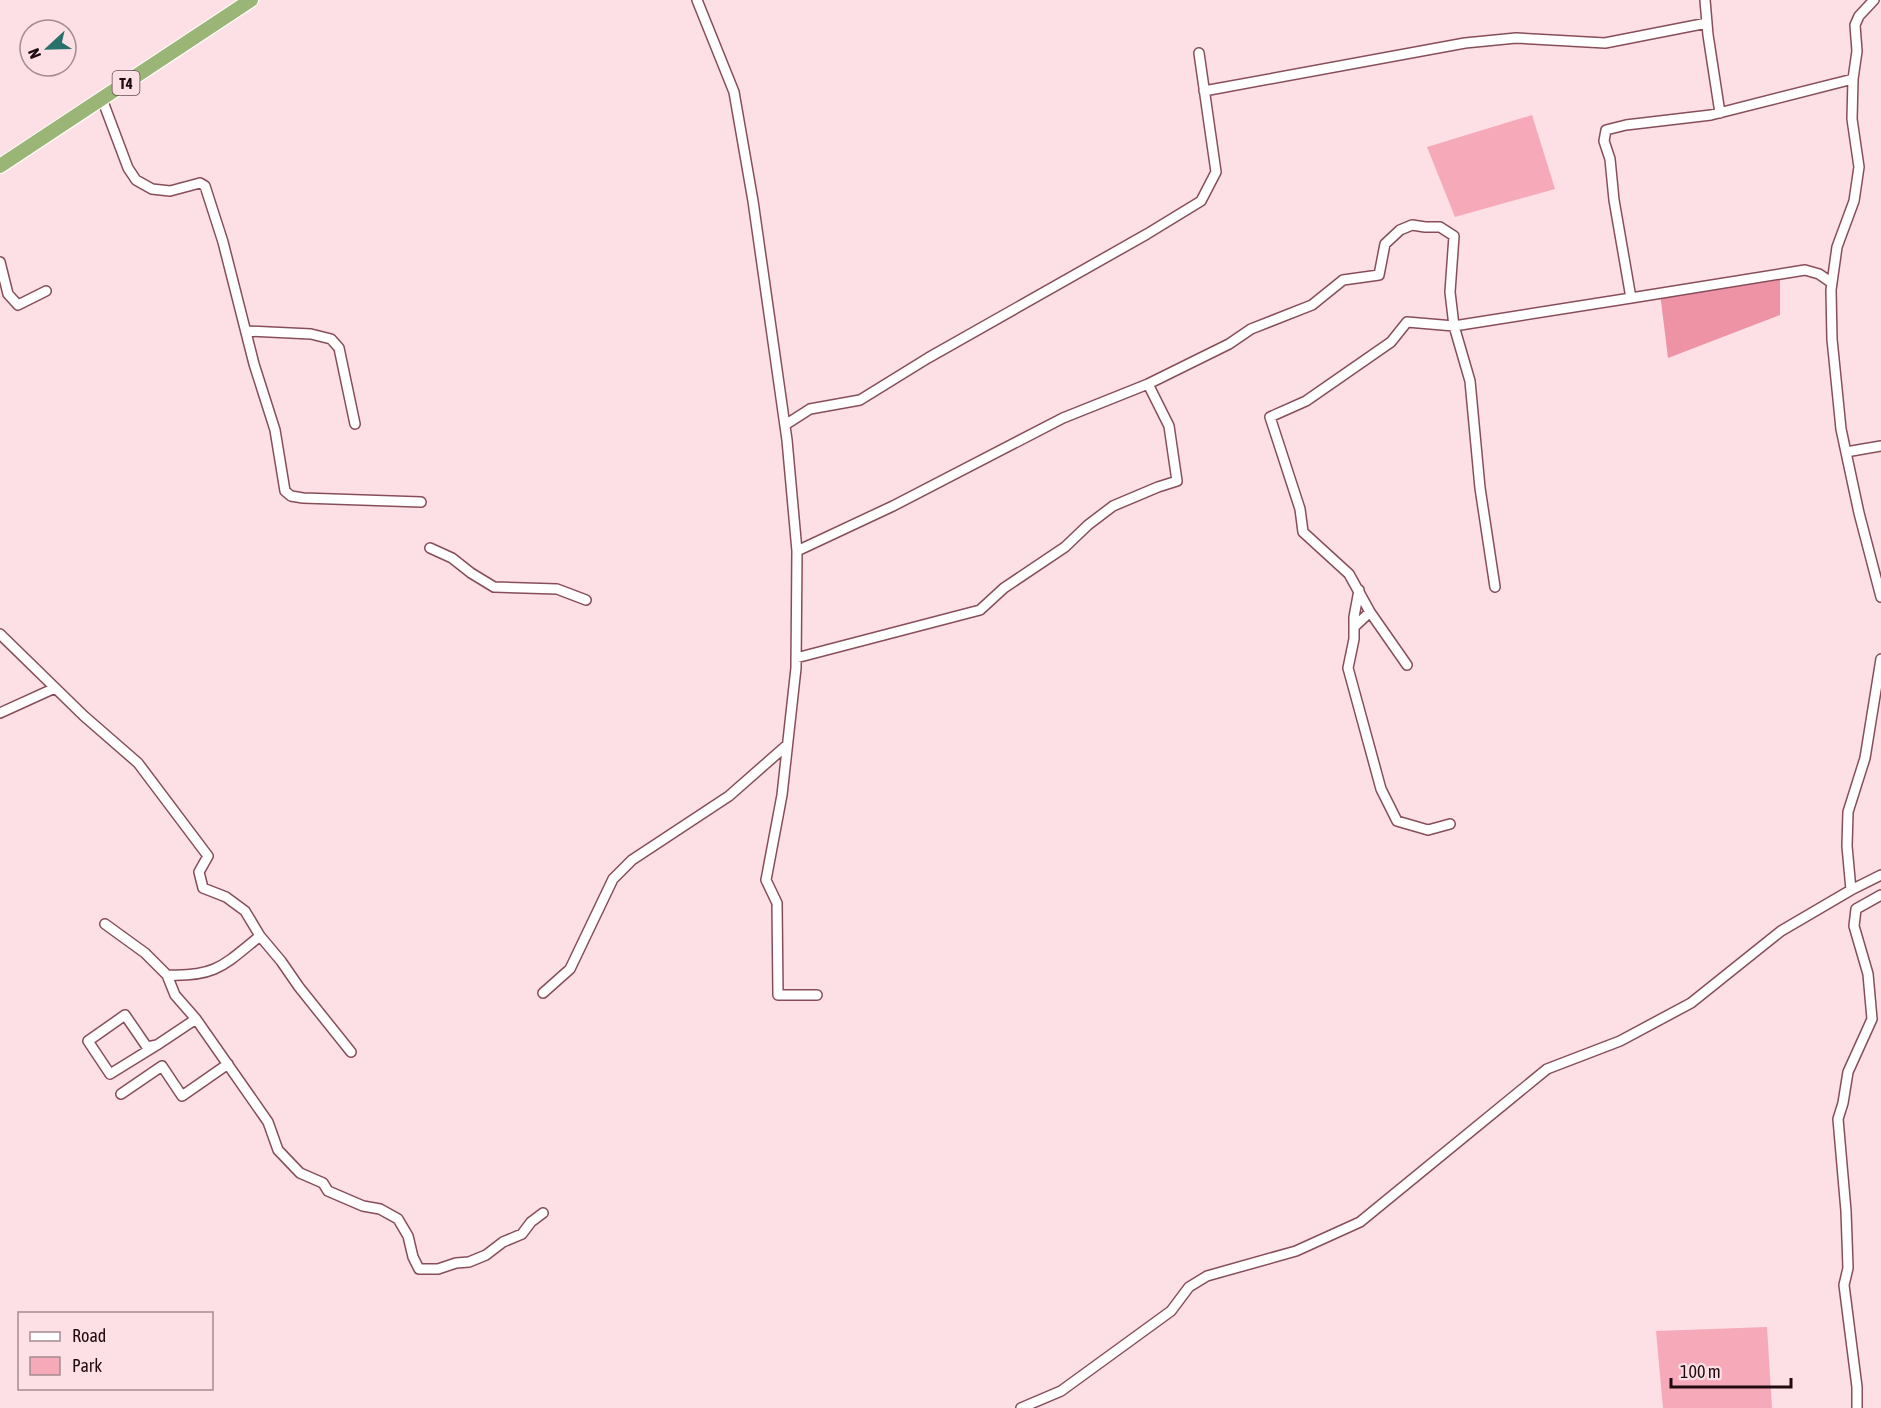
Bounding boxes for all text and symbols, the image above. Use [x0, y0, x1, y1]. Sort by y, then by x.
north arrow [18, 18, 78, 78]
text: N [24, 46, 44, 61]
road number: T4 [112, 71, 140, 95]
legend [18, 1312, 213, 1390]
text: Road [72, 1325, 106, 1346]
scale bar [1671, 1351, 1791, 1389]
text: Park [72, 1355, 102, 1376]
text: 100 m [1680, 1361, 1721, 1382]

